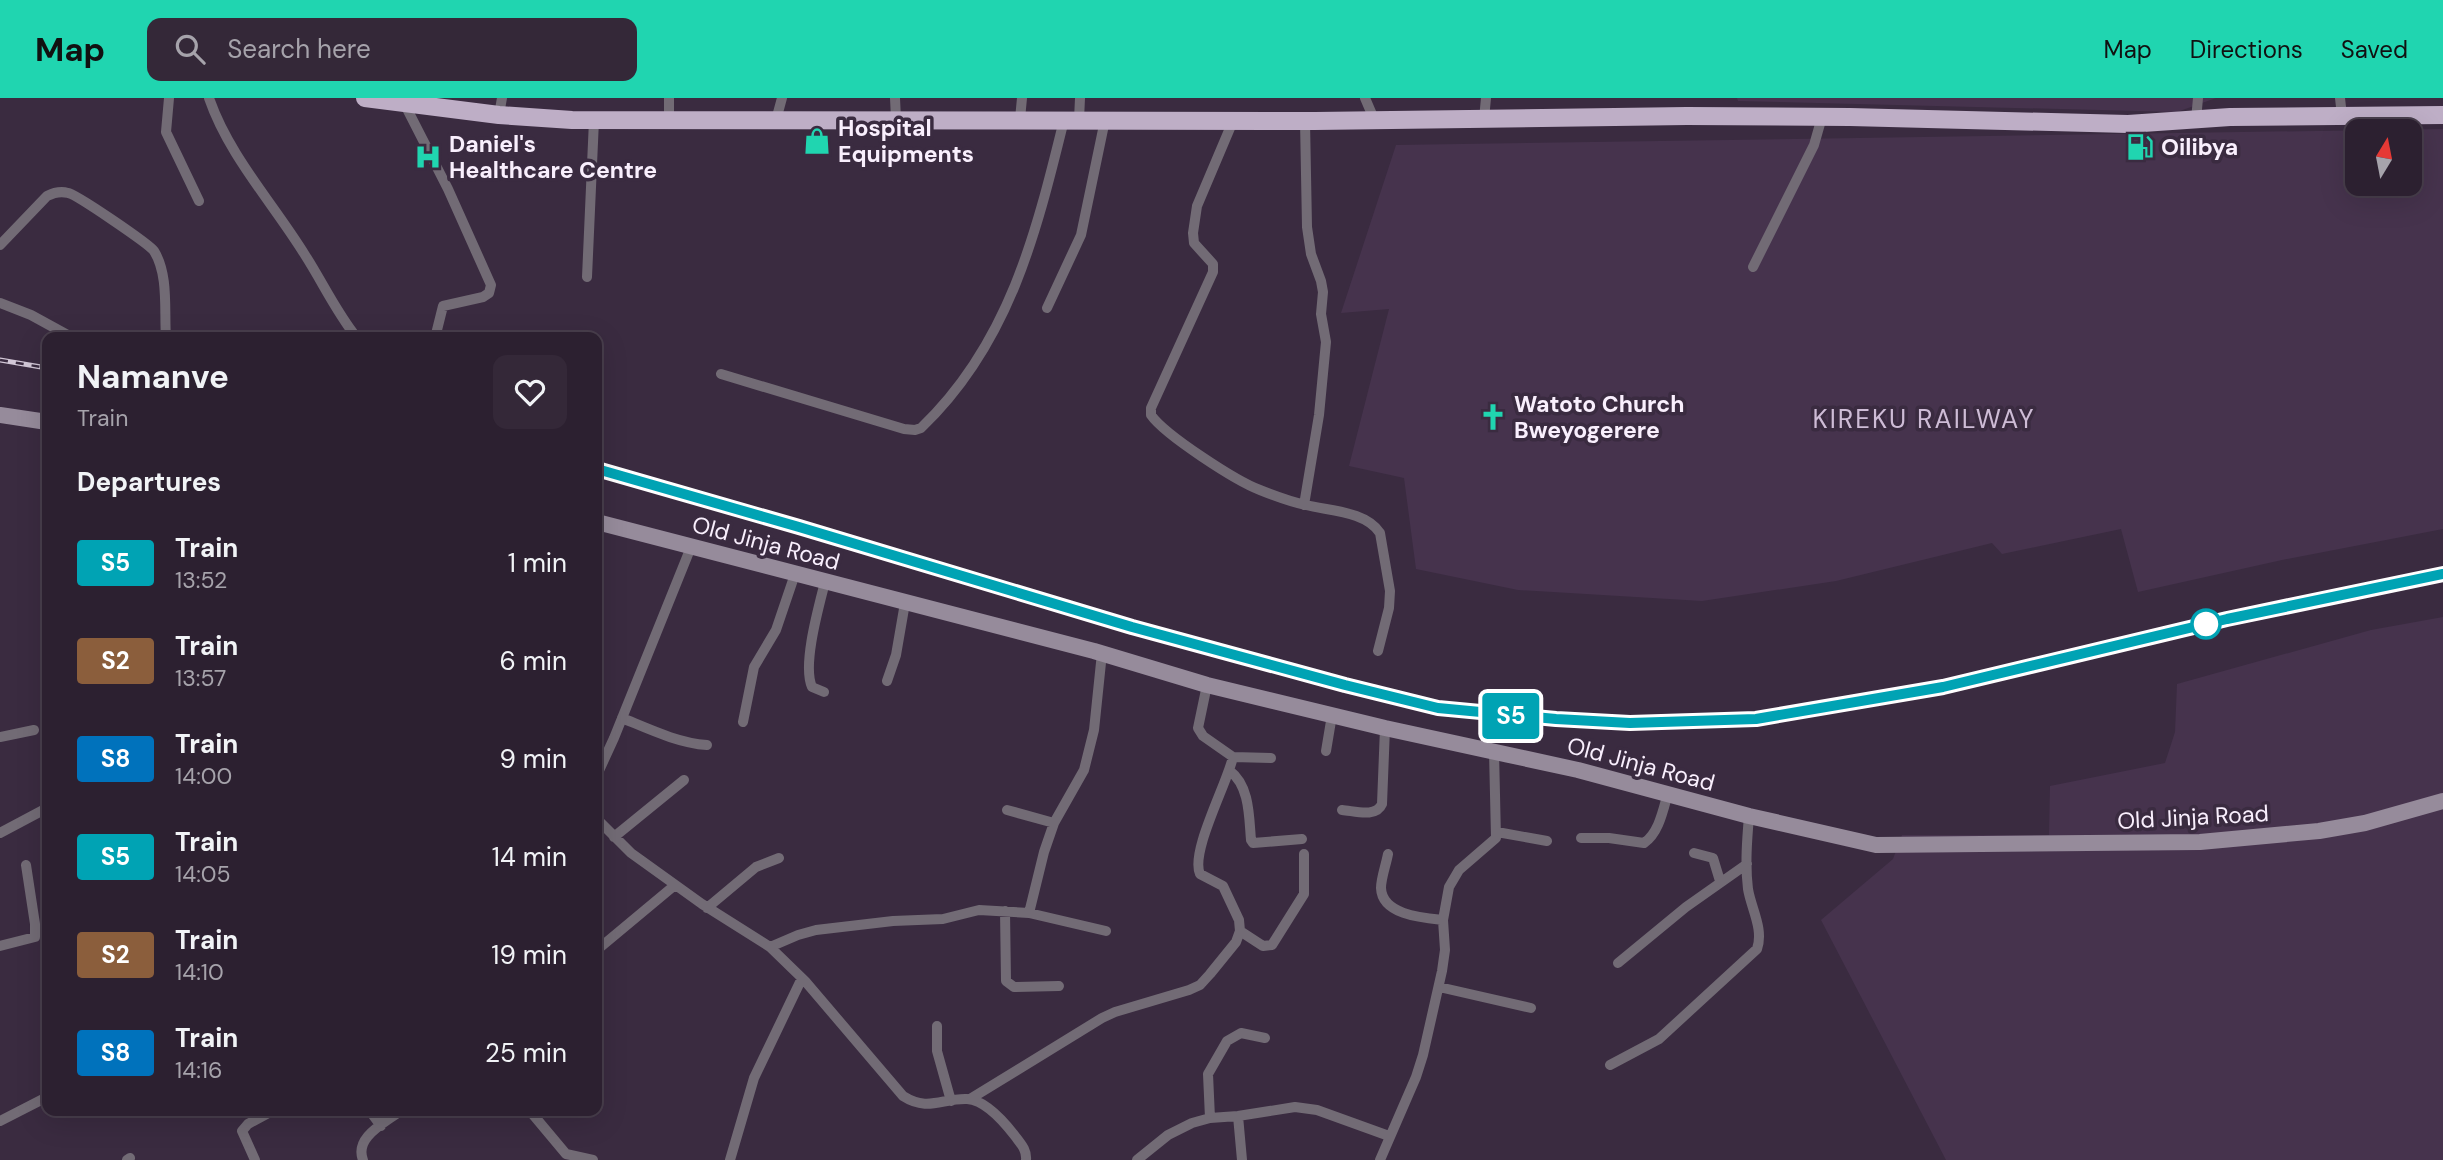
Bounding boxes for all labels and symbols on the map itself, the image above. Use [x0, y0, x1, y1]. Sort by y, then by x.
place label: Hospital Equipments [838, 113, 974, 169]
north arrow [2345, 119, 2422, 196]
shop icon: Hospital Equipments [802, 126, 832, 156]
place label: Daniel's Healthcare Centre [449, 129, 657, 185]
fuel station icon: Oilibya [2125, 132, 2155, 162]
place label: Oilibya [2161, 132, 2238, 162]
hospital icon: Daniel's Healthcare Centre [413, 142, 443, 172]
place label: Watoto Church Bweyogerere [1514, 389, 1685, 445]
church icon: Watoto Church Bweyogerere [1478, 402, 1508, 432]
district label: KIREKU RAILWAY [1812, 402, 2036, 436]
street label: Old Jinja Road [689, 509, 843, 577]
unlabelled marker [2191, 609, 2221, 639]
line badge: S5 [1480, 693, 1542, 739]
street label: Old Jinja Road [1564, 730, 1718, 798]
street label: Old Jinja Road [2117, 798, 2269, 836]

